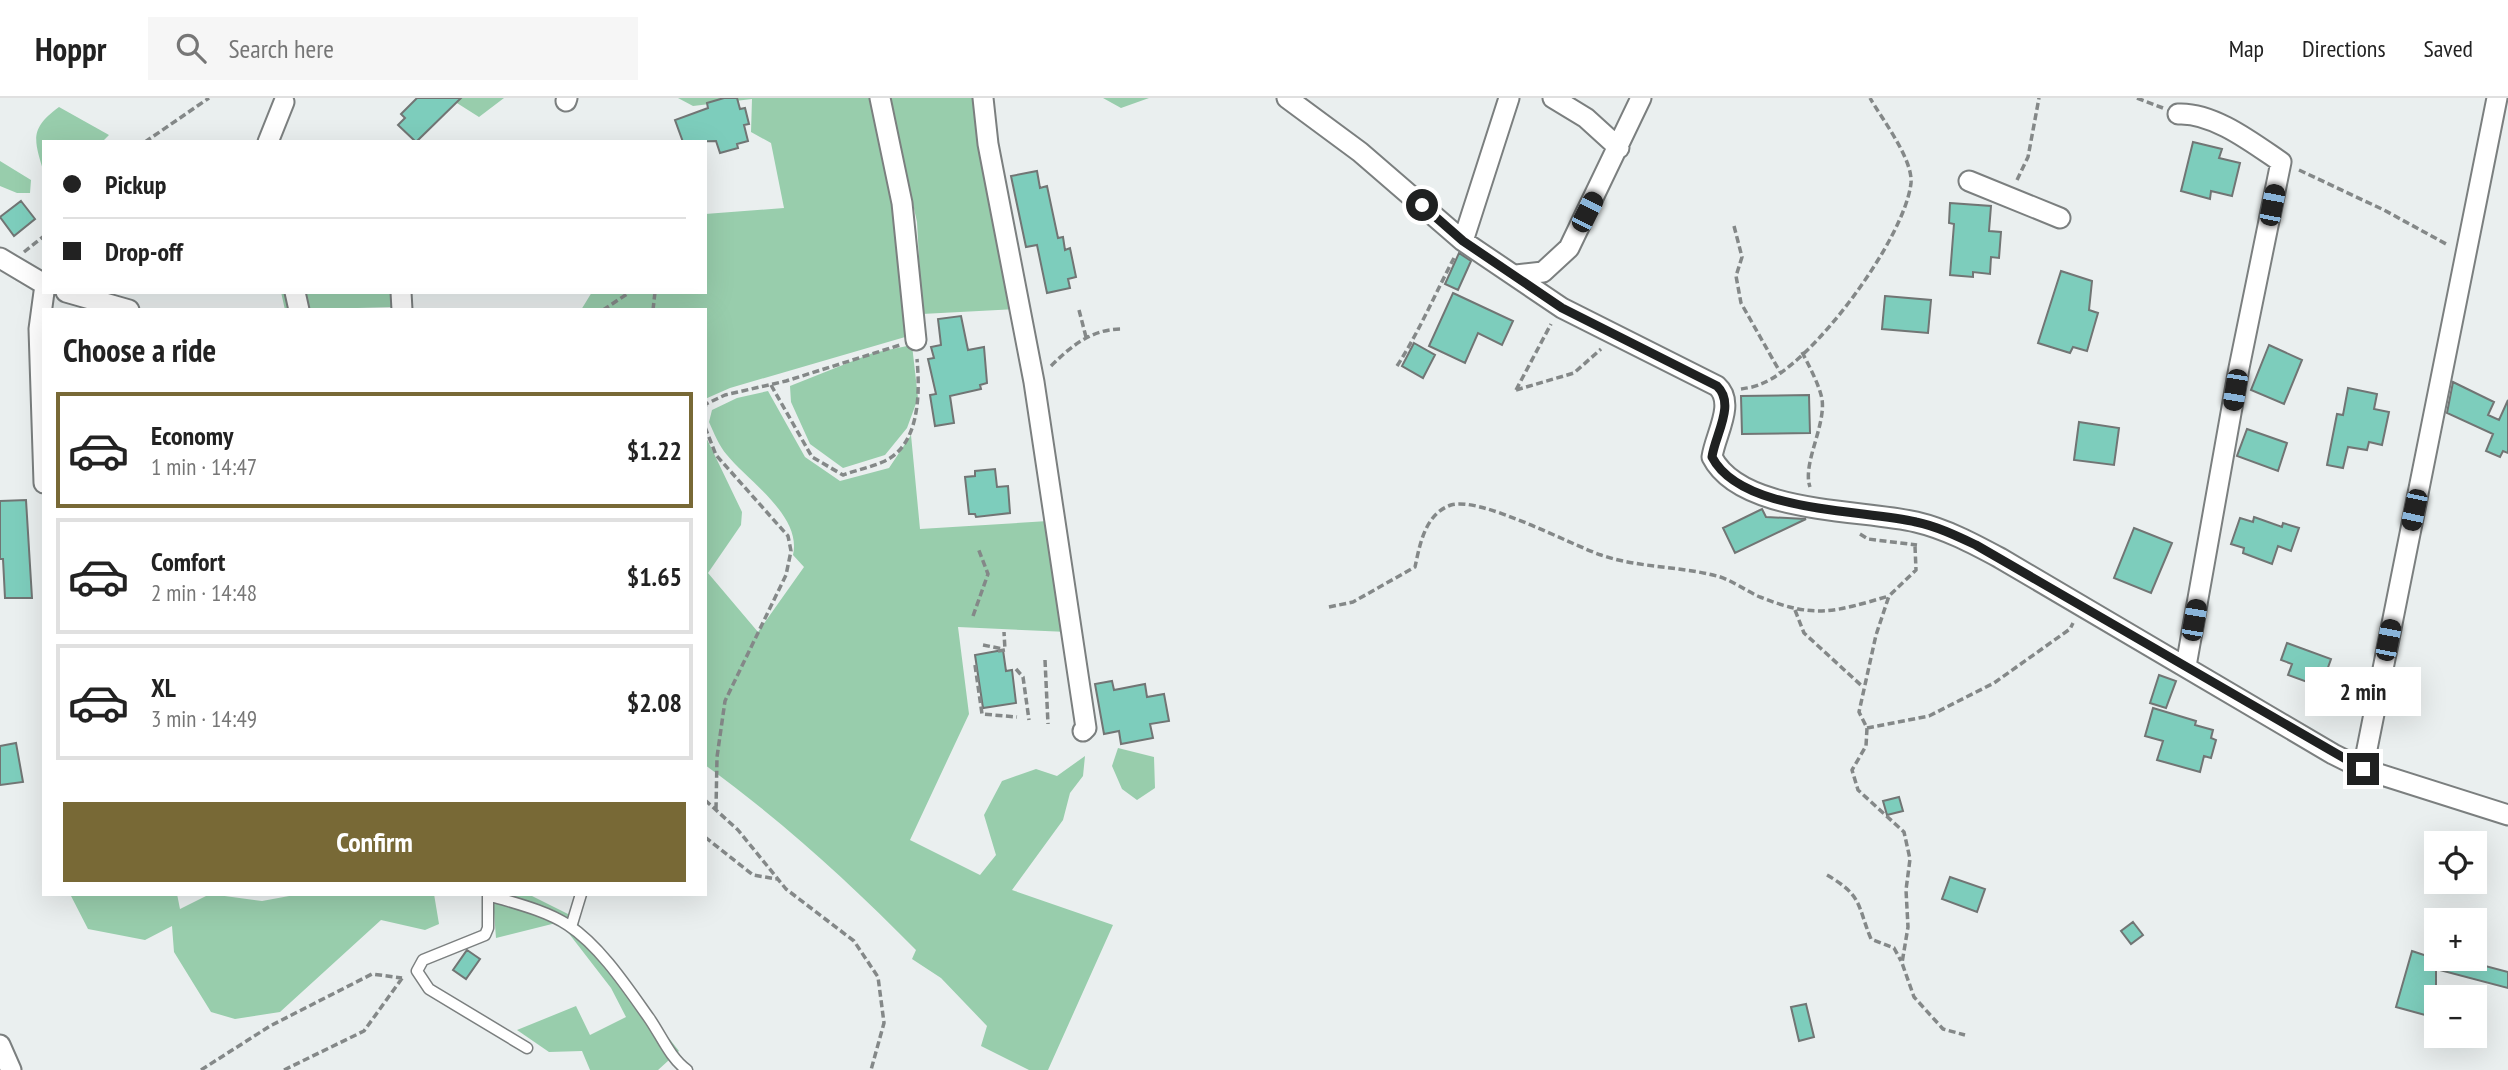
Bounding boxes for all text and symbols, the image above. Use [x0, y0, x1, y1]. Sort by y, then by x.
search box [148, 17, 638, 80]
text: Hoppr [35, 27, 106, 70]
icon: search [172, 29, 210, 67]
text: Search here [228, 32, 334, 65]
text: Map [2229, 33, 2264, 64]
text: Directions [2302, 33, 2386, 64]
text: Saved [2424, 33, 2473, 64]
text: Pickup [105, 168, 166, 201]
car [2258, 182, 2287, 228]
route start [1406, 189, 1438, 221]
car [1569, 189, 1606, 235]
text: Drop-off [105, 235, 183, 268]
text: Choose a ride [63, 329, 216, 371]
car [2222, 368, 2249, 412]
icon: car [67, 419, 130, 482]
text: Economy [151, 419, 233, 452]
text: $1.22 [627, 434, 682, 467]
text: 1 min · 14:47 [151, 452, 257, 481]
car [2400, 487, 2429, 533]
icon: car [67, 545, 130, 608]
text: Comfort [151, 545, 225, 578]
text: $1.65 [627, 560, 682, 593]
text: 2 min · 14:48 [151, 578, 257, 607]
car [2181, 597, 2208, 643]
car [2374, 617, 2403, 663]
callout: 2 min [2305, 668, 2421, 716]
icon: car [67, 671, 130, 734]
text: XL [151, 671, 176, 704]
text: 2 min [2340, 677, 2386, 706]
text: $2.08 [627, 686, 682, 719]
text: 3 min · 14:49 [151, 704, 257, 733]
route end [2347, 753, 2379, 785]
button: Confirm [63, 802, 686, 882]
map controls [2424, 831, 2487, 1048]
button: locate [2424, 831, 2487, 894]
button: + [2424, 908, 2487, 971]
button: − [2424, 985, 2487, 1048]

